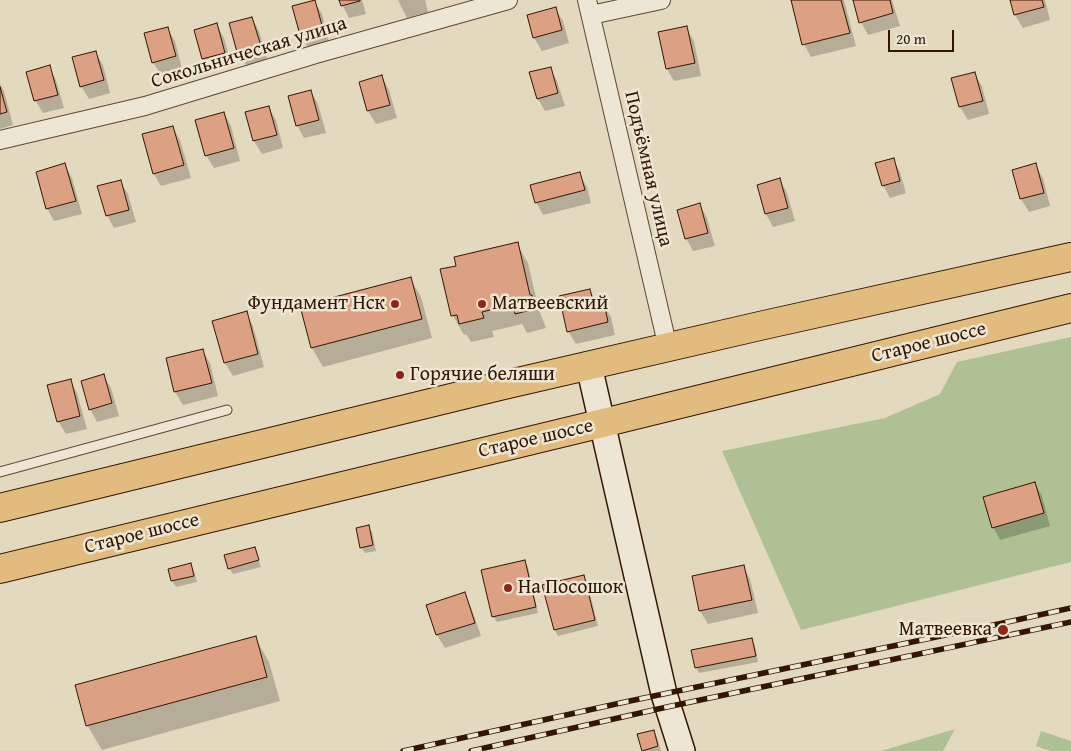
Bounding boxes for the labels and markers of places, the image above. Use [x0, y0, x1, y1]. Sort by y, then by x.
place label: Фундамент Нск [248, 292, 385, 316]
place label: Матвеевский [492, 292, 608, 316]
marker: Фундамент Нск [389, 298, 401, 310]
marker: Матвеевский [476, 298, 488, 310]
place label: Горячие беляши [410, 363, 555, 387]
marker: Горячие беляши [394, 369, 406, 381]
place label: На Посошок [518, 576, 623, 600]
marker: На Посошок [502, 582, 514, 594]
place label: Матвеевка [899, 618, 992, 642]
marker: Матвеевка [996, 623, 1010, 637]

